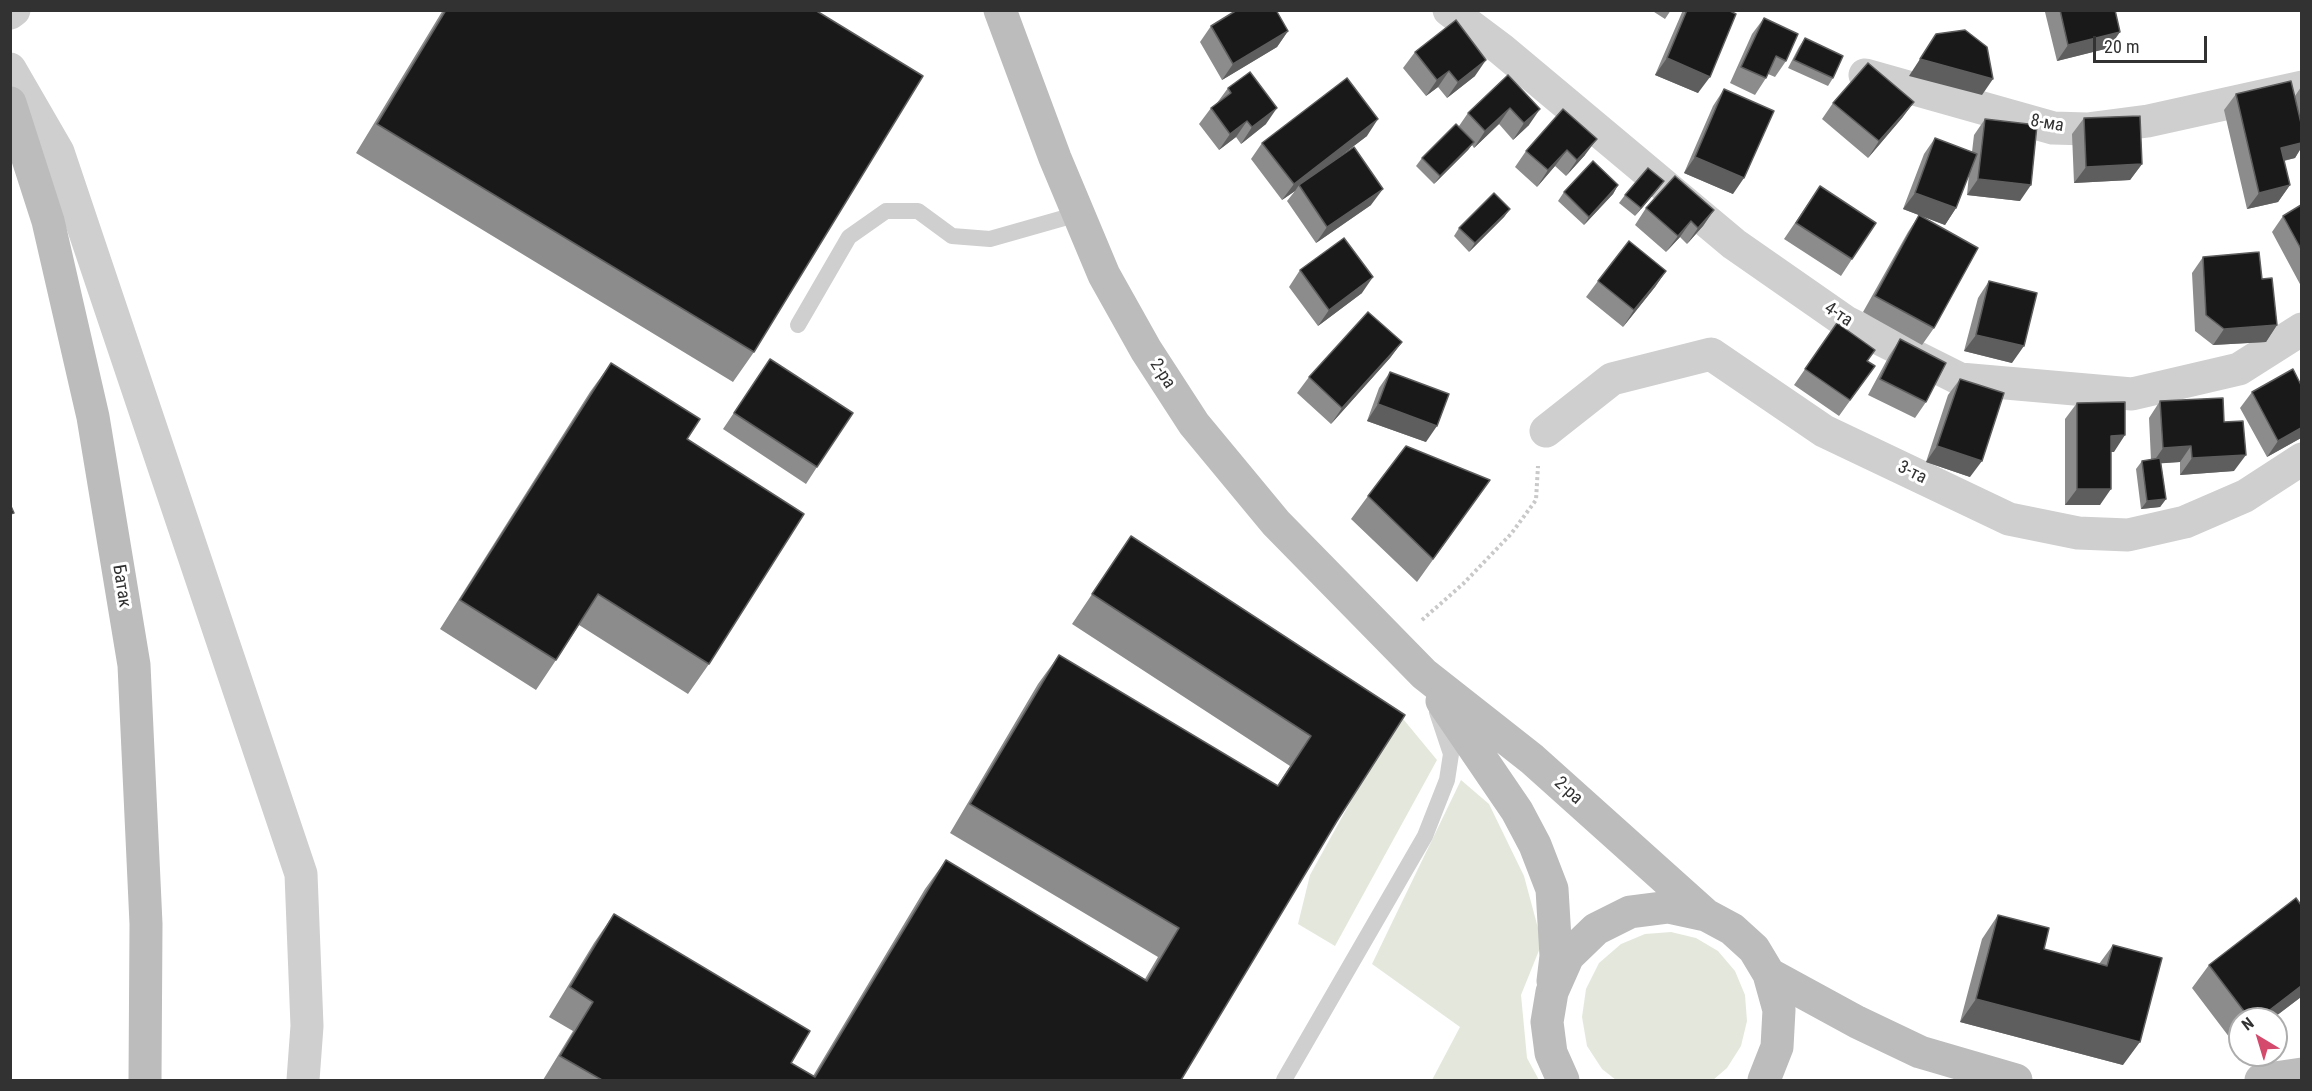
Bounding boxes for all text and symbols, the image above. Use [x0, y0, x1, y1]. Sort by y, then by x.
scale bar [2096, 24, 2210, 62]
text: 20 m [2104, 36, 2139, 57]
street label: 8-ма [2029, 110, 2065, 138]
street label: 4-та [1820, 298, 1856, 332]
street label: 2-ра [1145, 355, 1179, 393]
street label: 3-та [1894, 457, 1930, 489]
street label: Батак [107, 563, 135, 609]
street label: 2-ра [1549, 773, 1587, 809]
north arrow [2228, 1007, 2288, 1067]
text: N [2238, 1014, 2258, 1035]

